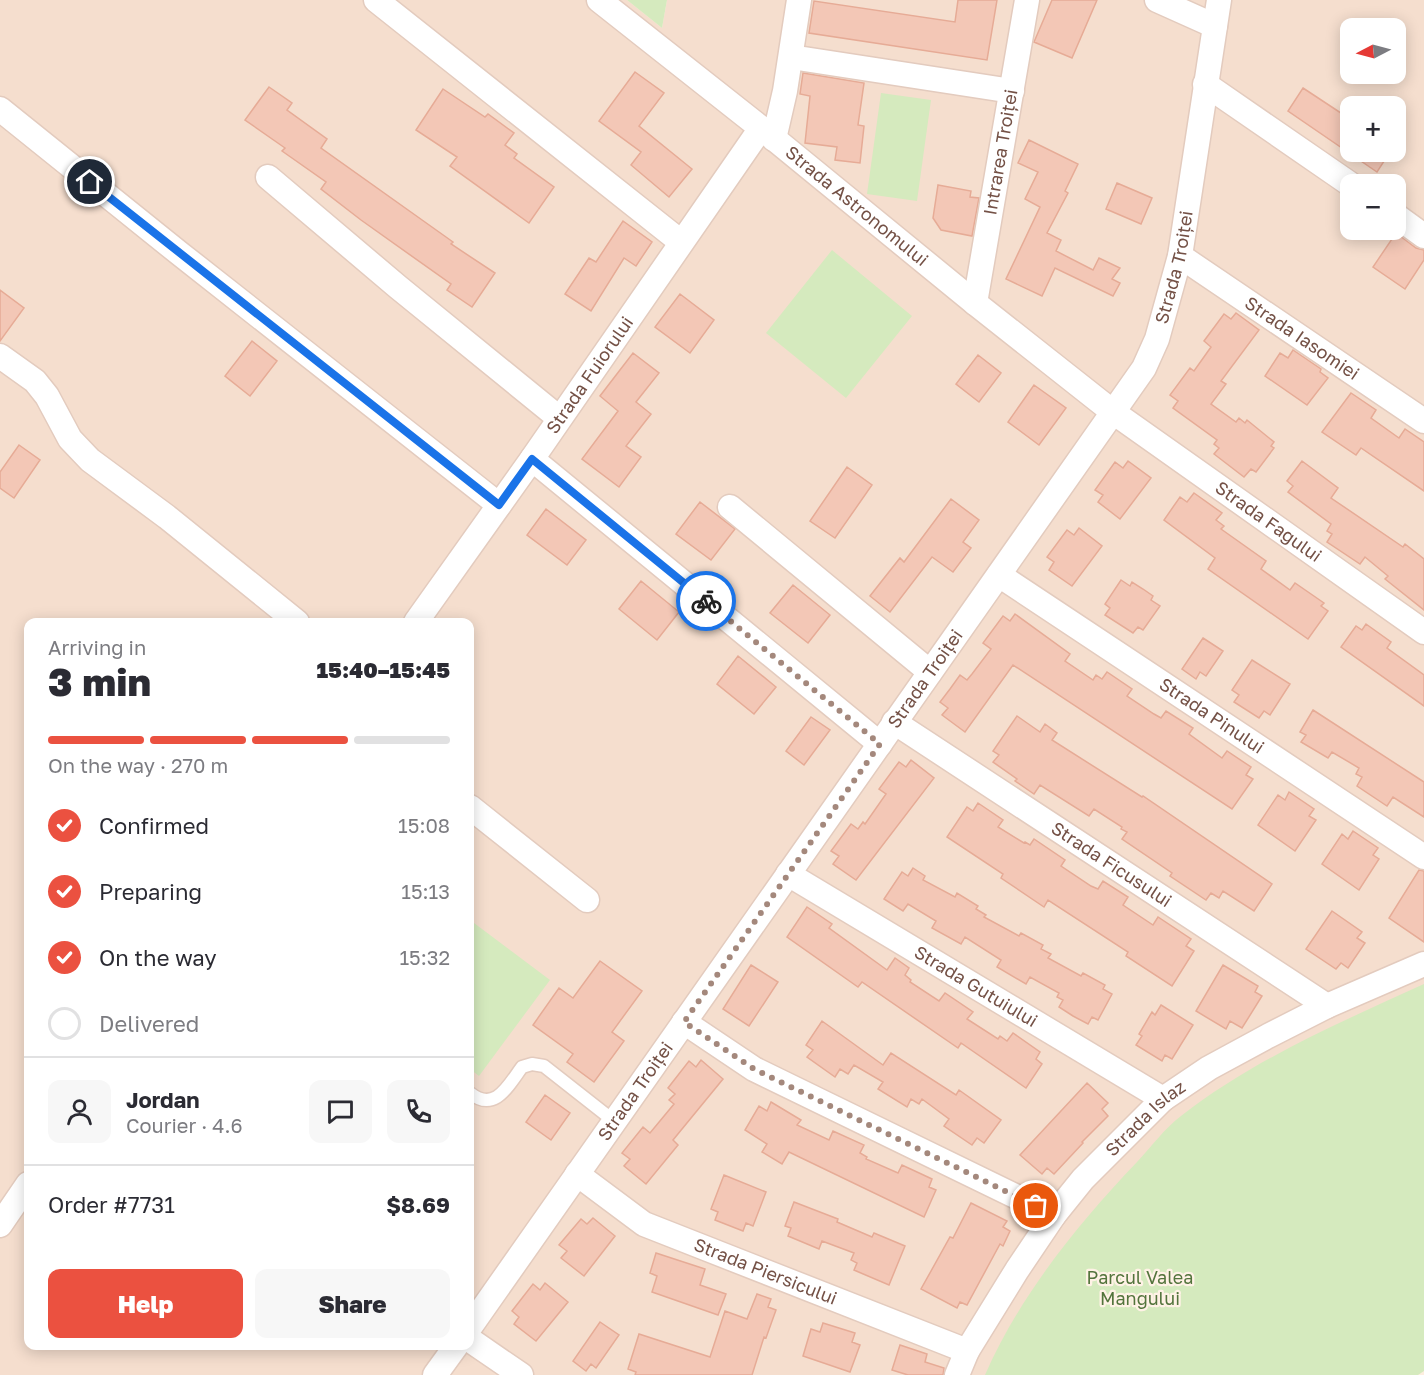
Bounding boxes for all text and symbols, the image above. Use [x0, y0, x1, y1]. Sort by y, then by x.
north arrow [1340, 18, 1406, 84]
map controls [1340, 18, 1406, 240]
street label: Intrarea Troiței [978, 87, 1021, 217]
button: + [1340, 96, 1406, 162]
street label: Strada Astronomului [782, 141, 933, 270]
pin [64, 156, 115, 207]
icon: home [73, 165, 106, 198]
button: − [1340, 174, 1406, 240]
street label: Strada Troiței [1150, 209, 1197, 326]
street label: Strada Iasomiei [1241, 291, 1364, 384]
street label: Strada Fuiorului [541, 312, 637, 438]
street label: Strada Fagului [1211, 476, 1326, 566]
courier [676, 571, 736, 631]
icon: bike [690, 585, 723, 618]
street label: Strada Troiței [882, 625, 967, 732]
text: Arriving in [48, 635, 146, 659]
text: 15:40–15:45 [316, 656, 450, 683]
text: 3 min [48, 658, 151, 705]
street label: Strada Pinului [1155, 672, 1269, 758]
text: On the way · 270 m [48, 753, 228, 777]
icon: check [48, 809, 81, 842]
text: Confirmed [99, 812, 209, 839]
text: 15:08 [398, 813, 450, 837]
street label: Strada Ficusului [1048, 816, 1176, 911]
icon: check [48, 875, 81, 908]
text: Preparing [99, 878, 202, 905]
text: 15:13 [401, 879, 450, 903]
street label: Strada Gutuiului [911, 940, 1042, 1031]
icon: check [48, 941, 81, 974]
text: On the way [99, 944, 217, 971]
text: 15:32 [399, 945, 450, 969]
text: Delivered [99, 1010, 199, 1037]
street label: Strada Troiței [593, 1037, 677, 1144]
street label: Strada Islaz [1100, 1075, 1189, 1160]
button: person [48, 1080, 111, 1143]
button: chat [309, 1080, 372, 1143]
button: phone [387, 1080, 450, 1143]
text: Jordan [126, 1086, 200, 1113]
text: Courier · 4.6 [126, 1113, 243, 1137]
pin [1010, 1180, 1061, 1231]
icon: bag [1019, 1189, 1052, 1222]
text: Order #7731 [48, 1191, 175, 1218]
text: $8.69 [386, 1191, 450, 1218]
street label: Strada Piersicului [691, 1233, 840, 1309]
park label: Parcul Valea Mangului [1087, 1266, 1193, 1309]
button: Help [48, 1269, 243, 1338]
button: Share [255, 1269, 450, 1338]

